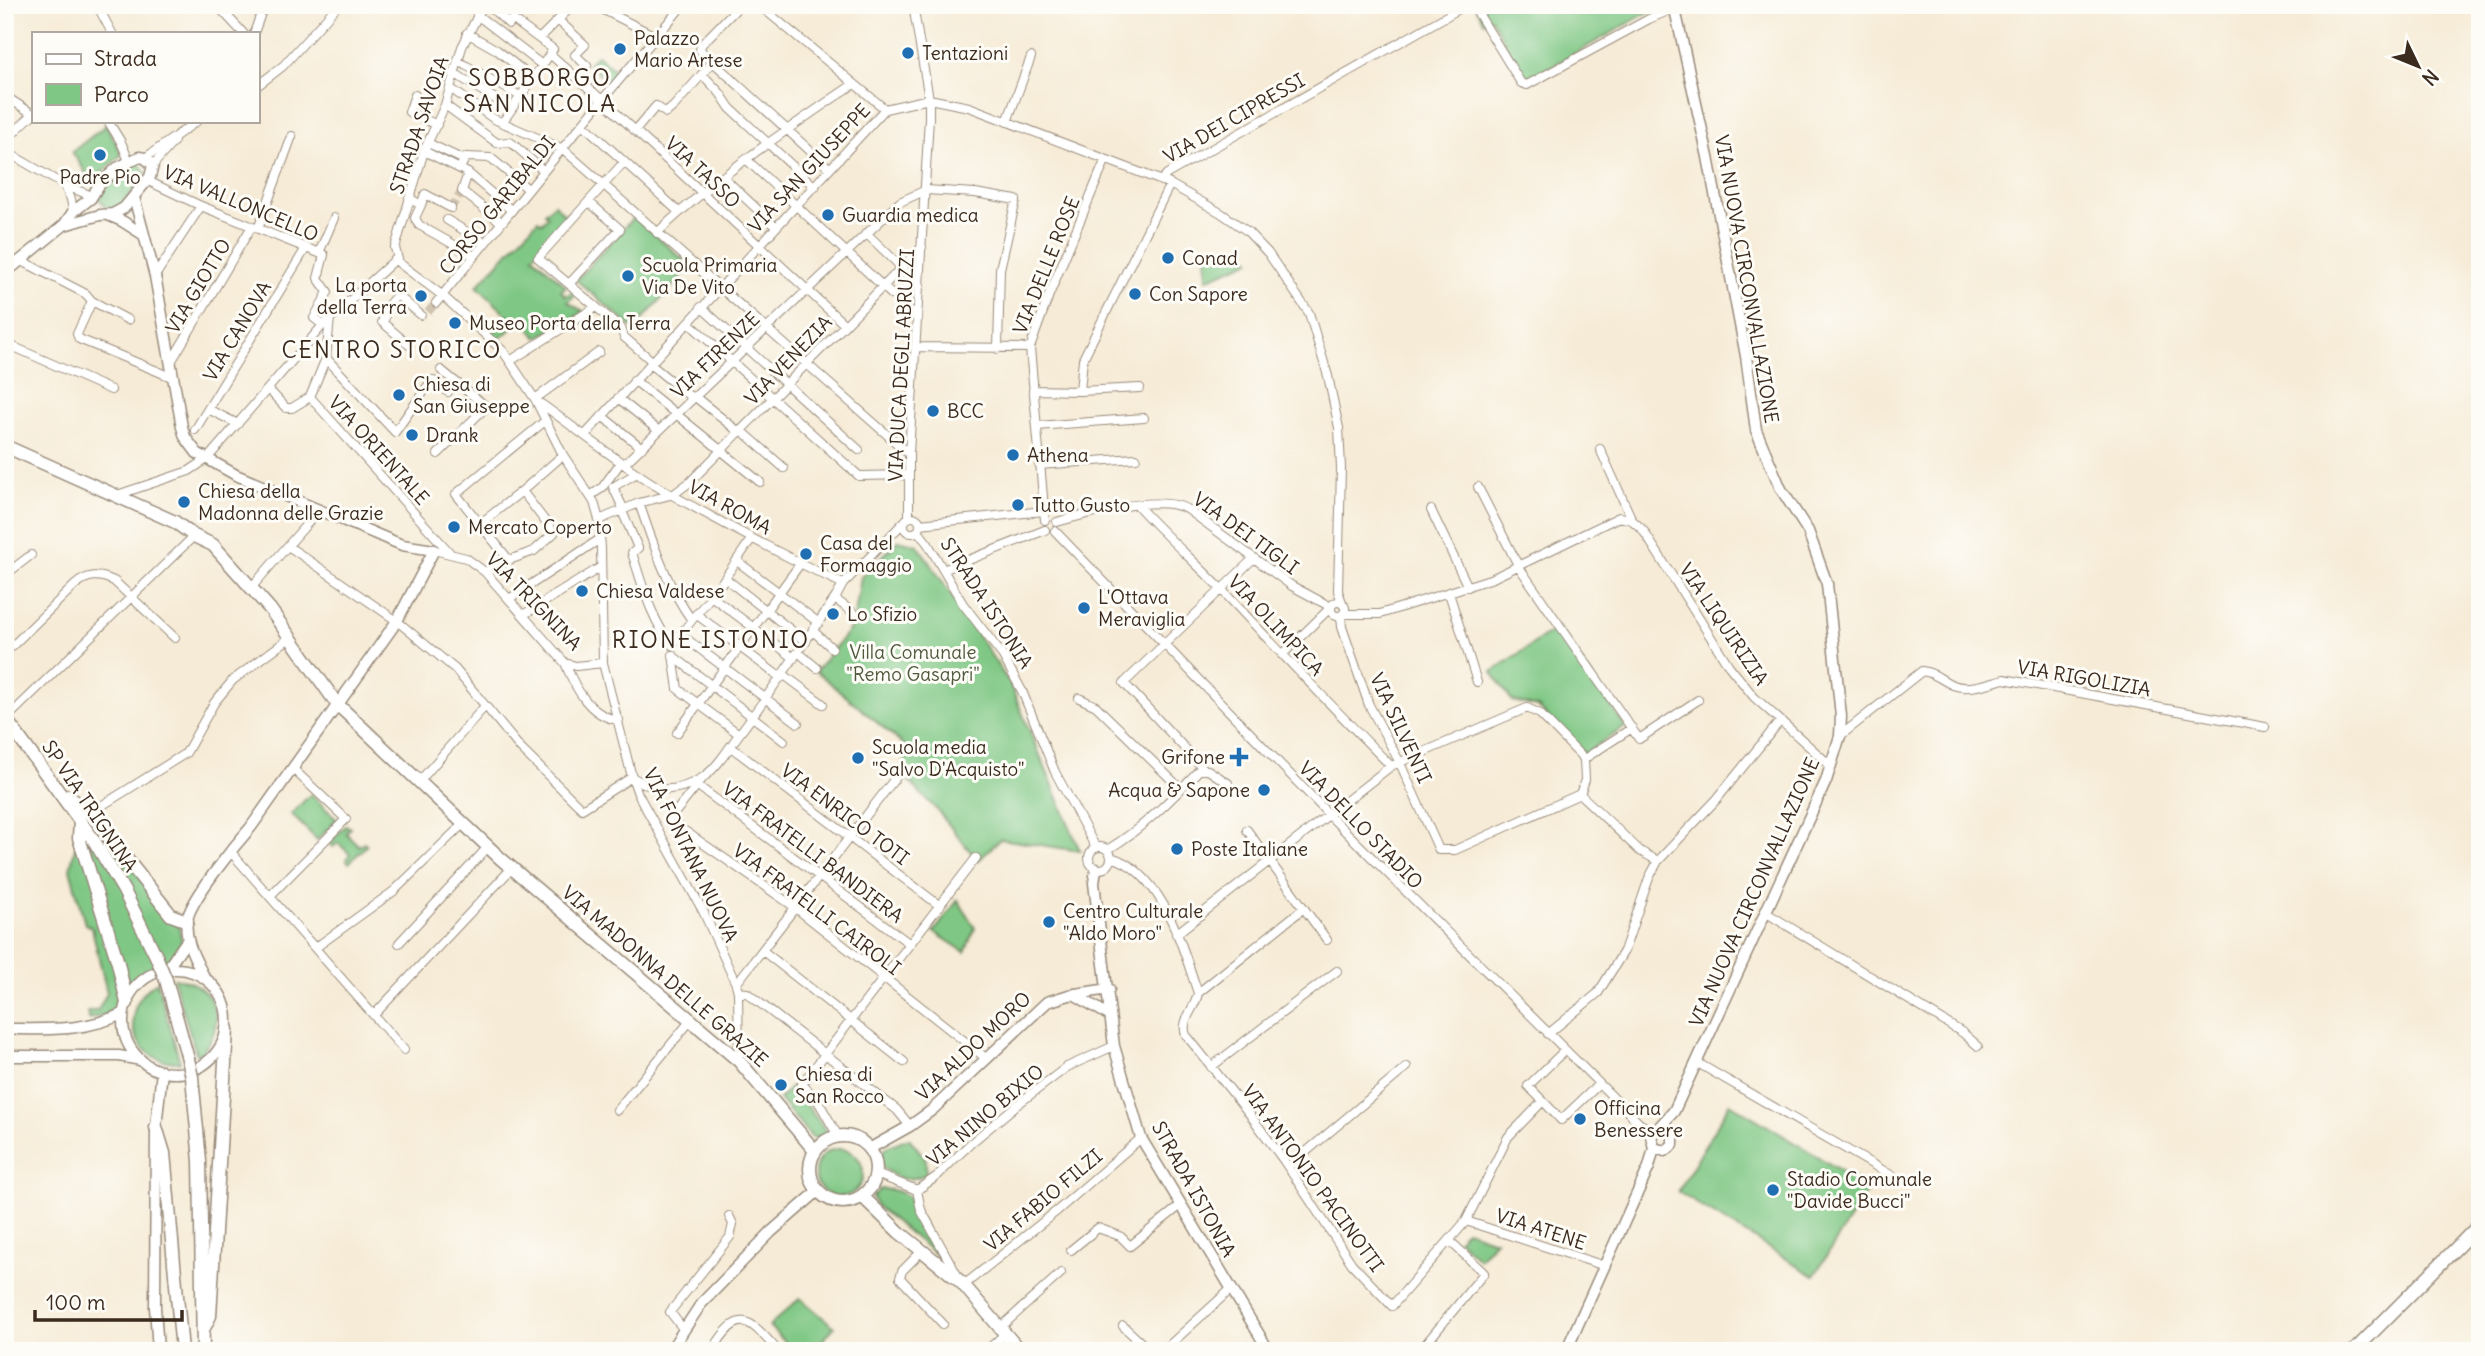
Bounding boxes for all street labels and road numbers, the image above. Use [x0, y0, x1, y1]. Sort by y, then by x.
street label: STRADA SAVOIA [384, 53, 454, 197]
street label: VIA DEI CIPRESSI [1159, 68, 1309, 168]
street label: VIA SAN GIUSEPPE [743, 98, 875, 238]
street label: CORSO GARIBALDI [434, 131, 560, 279]
street label: VIA TASSO [660, 131, 746, 213]
street label: VIA NUOVA CIRCONVALLAZIONE [1710, 133, 1784, 425]
street label: VIA VALLONCELLO [160, 159, 322, 247]
street label: VIA DELLE ROSE [1007, 193, 1085, 337]
street label: VIA GIOTTO [160, 234, 236, 338]
street label: VIA DUCA DEGLI ABRUZZI [883, 248, 919, 482]
street label: VIA CANOVA [198, 276, 276, 386]
street label: VIA FIRENZE [666, 307, 764, 403]
street label: VIA VENEZIA [739, 310, 837, 410]
street label: VIA ORIENTALE [324, 390, 434, 510]
street label: VIA ROMA [684, 474, 776, 540]
street label: VIA DEI TIGLI [1189, 487, 1303, 579]
street label: STRADA ISTONIA [936, 533, 1038, 673]
street label: VIA TRIGNINA [481, 547, 587, 655]
street label: VIA LIQUIRIZIA [1674, 558, 1774, 690]
street label: VIA OLIMPICA [1223, 569, 1329, 681]
street label: VIA RIGOLIZIA [2015, 654, 2153, 702]
street label: VIA SILVENTI [1365, 669, 1437, 787]
street label: SP VIA TRIGNINA [37, 736, 143, 876]
street label: VIA NUOVA CIRCONVALLAZIONE [1684, 753, 1824, 1031]
street label: VIA DELLO STADIO [1294, 756, 1428, 894]
street label: VIA ENRICO TOTI [776, 758, 914, 870]
street label: VIA FONTANA NUOVA [638, 764, 744, 946]
street label: VIA FRATELLI BANDIERA [718, 776, 908, 928]
street label: VIA FRATELLI CAIROLI [728, 838, 906, 980]
street label: VIA MADONNA DELLE GRAZIE [557, 880, 773, 1072]
street label: VIA ALDO MORO [910, 986, 1036, 1106]
street label: VIA NINO BIXIO [921, 1059, 1049, 1171]
street label: VIA ANTONIO PACINOTTI [1237, 1080, 1389, 1276]
street label: STRADA ISTONIA [1147, 1117, 1241, 1261]
street label: VIA FABIO FILZI [979, 1144, 1107, 1256]
street label: VIA ATENE [1493, 1203, 1589, 1255]

